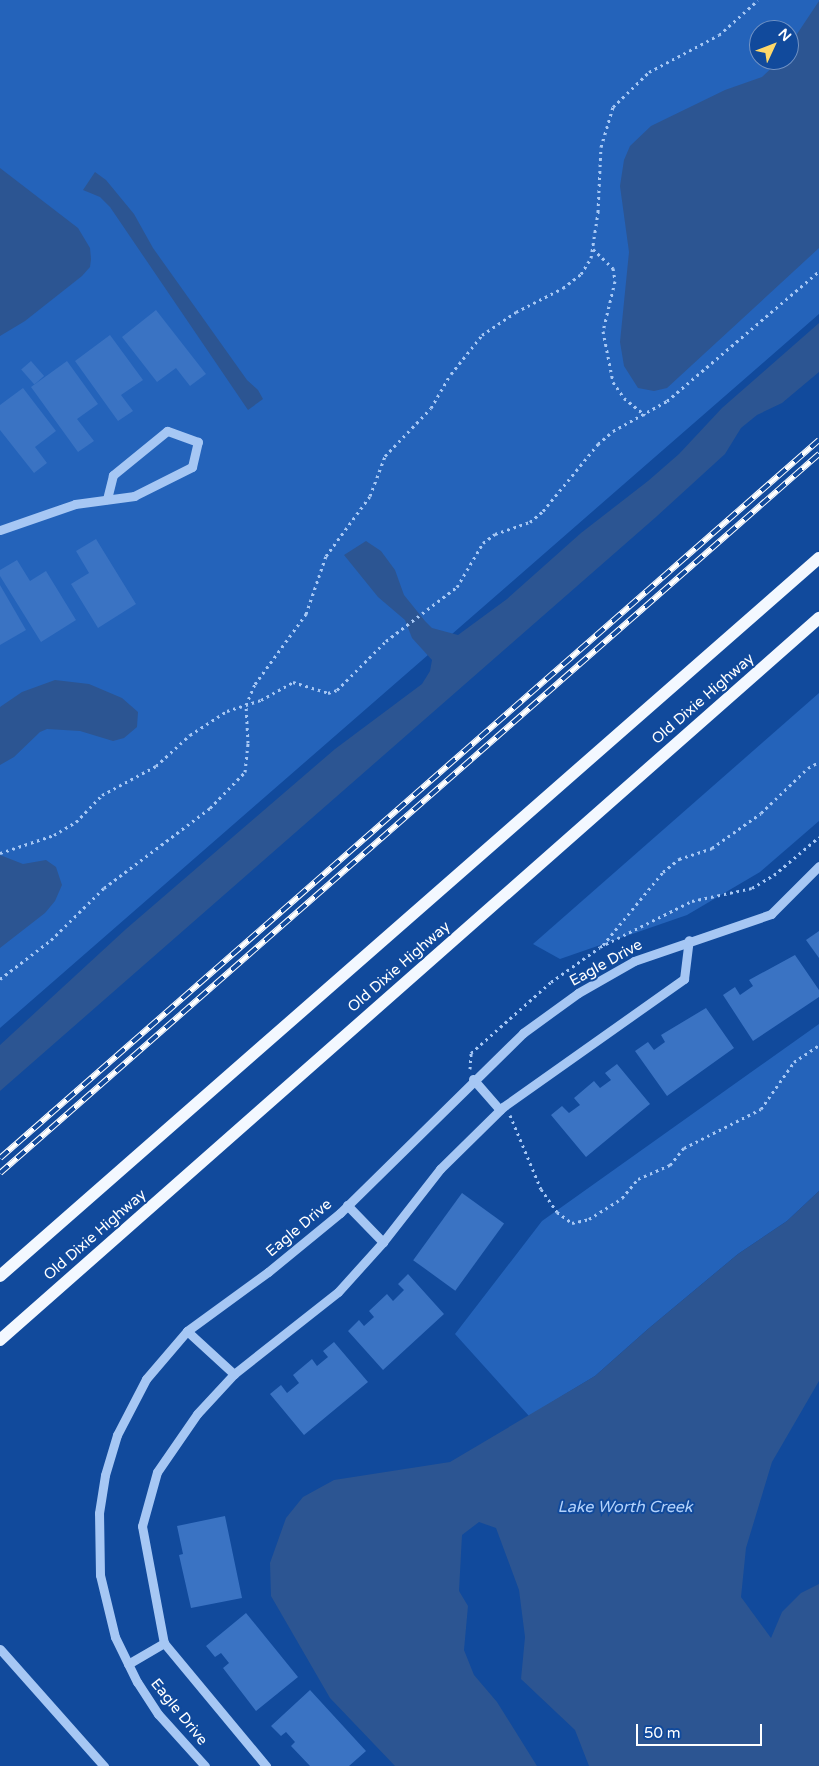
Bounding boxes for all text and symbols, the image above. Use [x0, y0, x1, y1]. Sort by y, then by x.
north arrow [749, 20, 799, 70]
text: N [775, 25, 795, 45]
street label: Old Dixie Highway [648, 650, 758, 748]
street label: Old Dixie Highway [344, 918, 454, 1016]
street label: Eagle Drive [566, 936, 646, 990]
street label: Old Dixie Highway [40, 1186, 150, 1284]
street label: Eagle Drive [262, 1195, 336, 1261]
water label: Lake Worth Creek [557, 1497, 693, 1517]
street label: Eagle Drive [147, 1675, 211, 1749]
scale bar [639, 1714, 765, 1746]
text: 50 m [644, 1724, 681, 1742]

